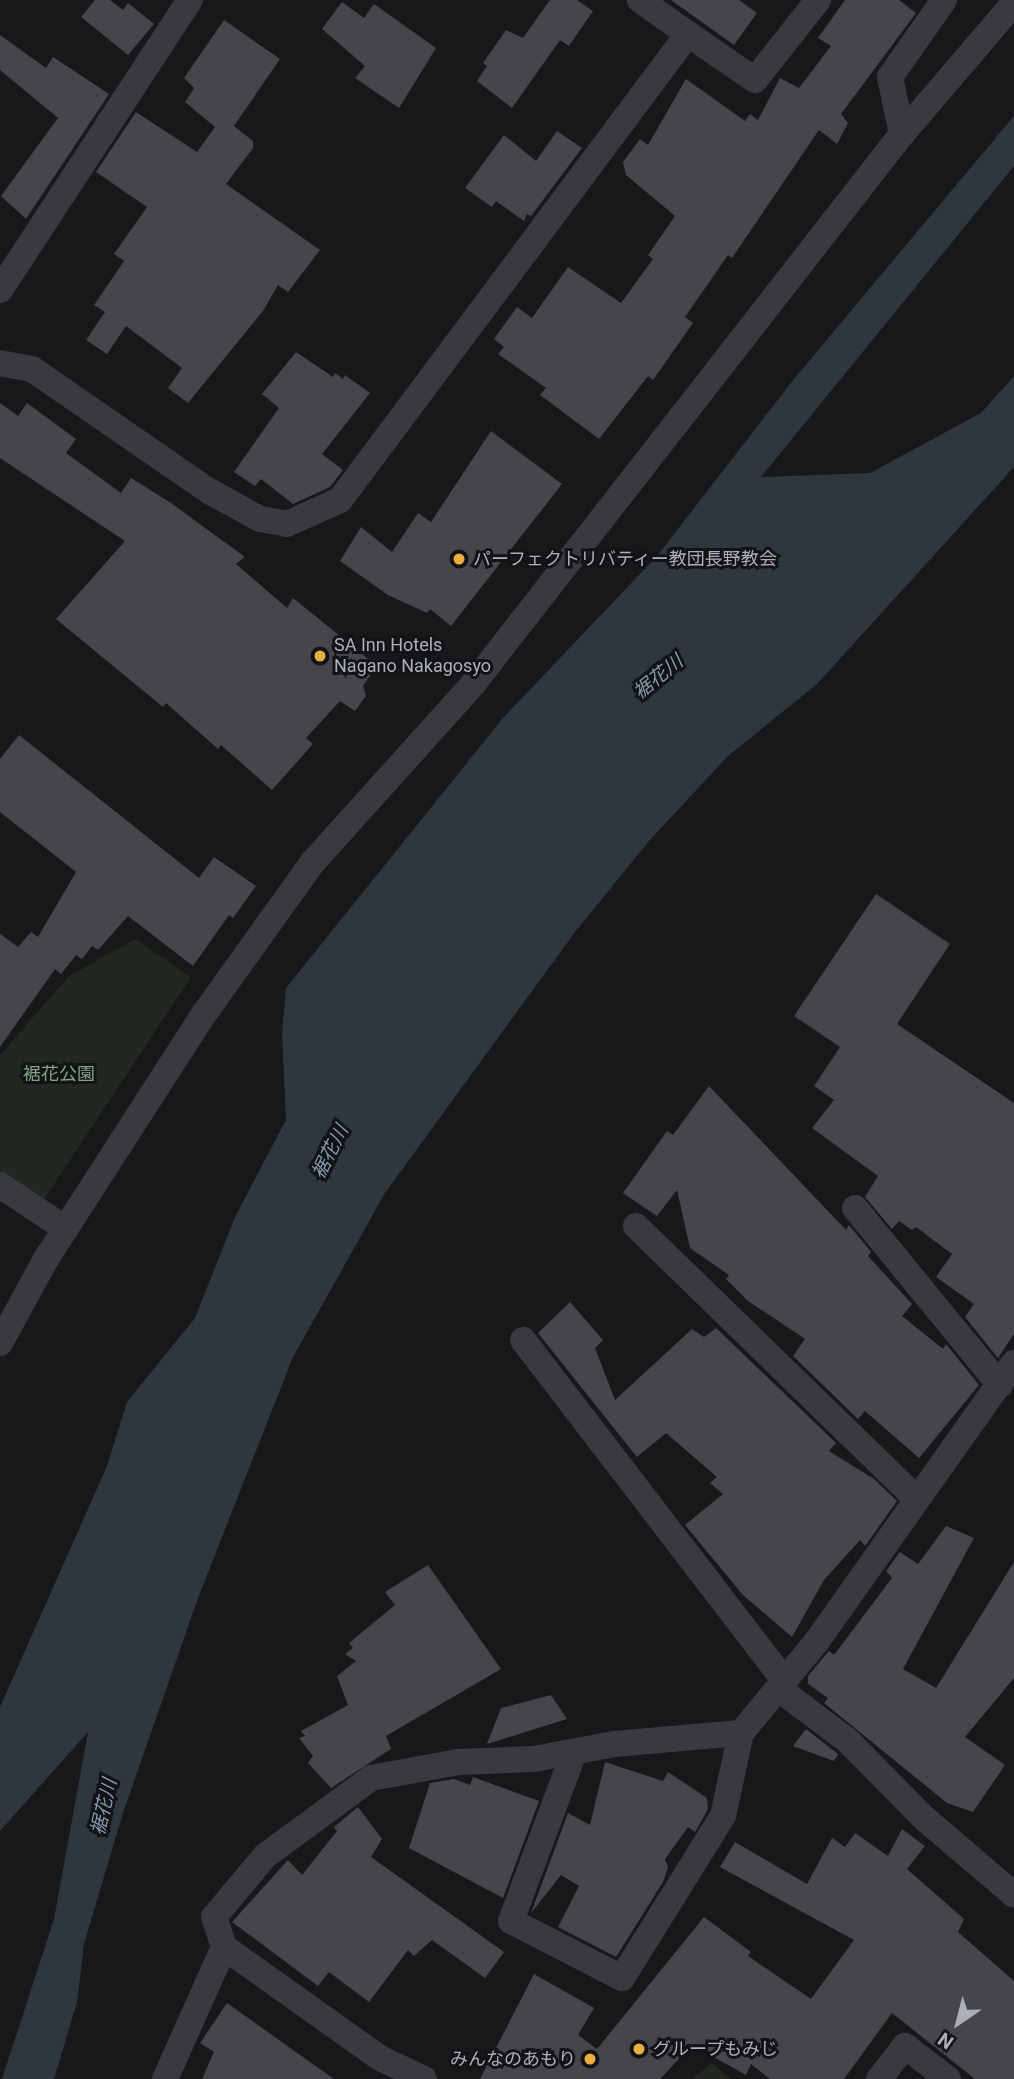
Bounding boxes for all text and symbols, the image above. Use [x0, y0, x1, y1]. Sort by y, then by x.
place label: パーフェクトリバティー教団長野教会 [473, 548, 779, 570]
marker: パーフェクトリバティー教団長野教会 [451, 551, 467, 567]
place label: SA Inn Hotels Nagano Nakagosyo [334, 635, 491, 678]
marker: SA Inn Hotels Nagano Nakagosyo [312, 648, 328, 664]
water label: 裾花川 [629, 650, 687, 704]
park label: 裾花公園 [23, 1063, 95, 1085]
water label: 裾花川 [307, 1121, 353, 1183]
water label: 裾花川 [86, 1777, 122, 1837]
north arrow [923, 1988, 993, 2058]
text: N [934, 2027, 958, 2054]
place label: グループもみじ [653, 2038, 779, 2060]
marker: グループもみじ [631, 2041, 647, 2057]
place label: みんなのあもり [450, 2048, 576, 2070]
marker: みんなのあもり [582, 2051, 598, 2067]

